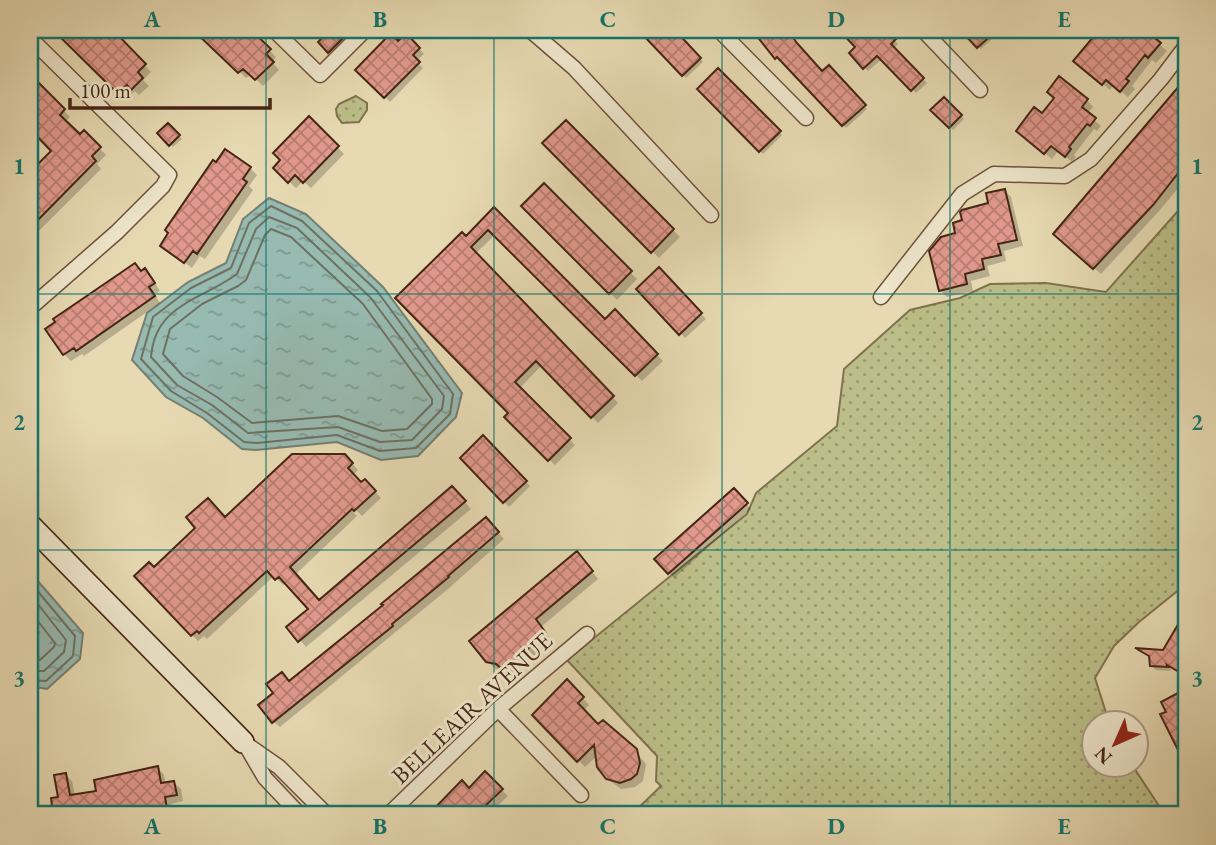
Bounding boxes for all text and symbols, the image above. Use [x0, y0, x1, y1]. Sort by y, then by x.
text: A [143, 4, 161, 34]
text: B [373, 4, 387, 34]
text: C [600, 4, 616, 34]
text: D [827, 4, 845, 34]
text: E [1057, 4, 1071, 34]
scale bar [70, 66, 270, 110]
text: 100 m [80, 77, 131, 104]
text: 1 [13, 151, 25, 181]
text: 1 [1191, 151, 1203, 181]
text: 2 [13, 407, 25, 437]
text: 2 [1191, 407, 1203, 437]
street label: BELLEAIR AVENUE [385, 625, 559, 790]
text: 3 [13, 663, 25, 693]
text: 3 [1191, 663, 1203, 693]
north arrow [1080, 708, 1150, 778]
text: N [1089, 741, 1118, 770]
text: A [143, 811, 161, 841]
text: B [373, 811, 387, 841]
text: C [600, 811, 616, 841]
text: D [827, 811, 845, 841]
text: E [1057, 811, 1071, 841]

